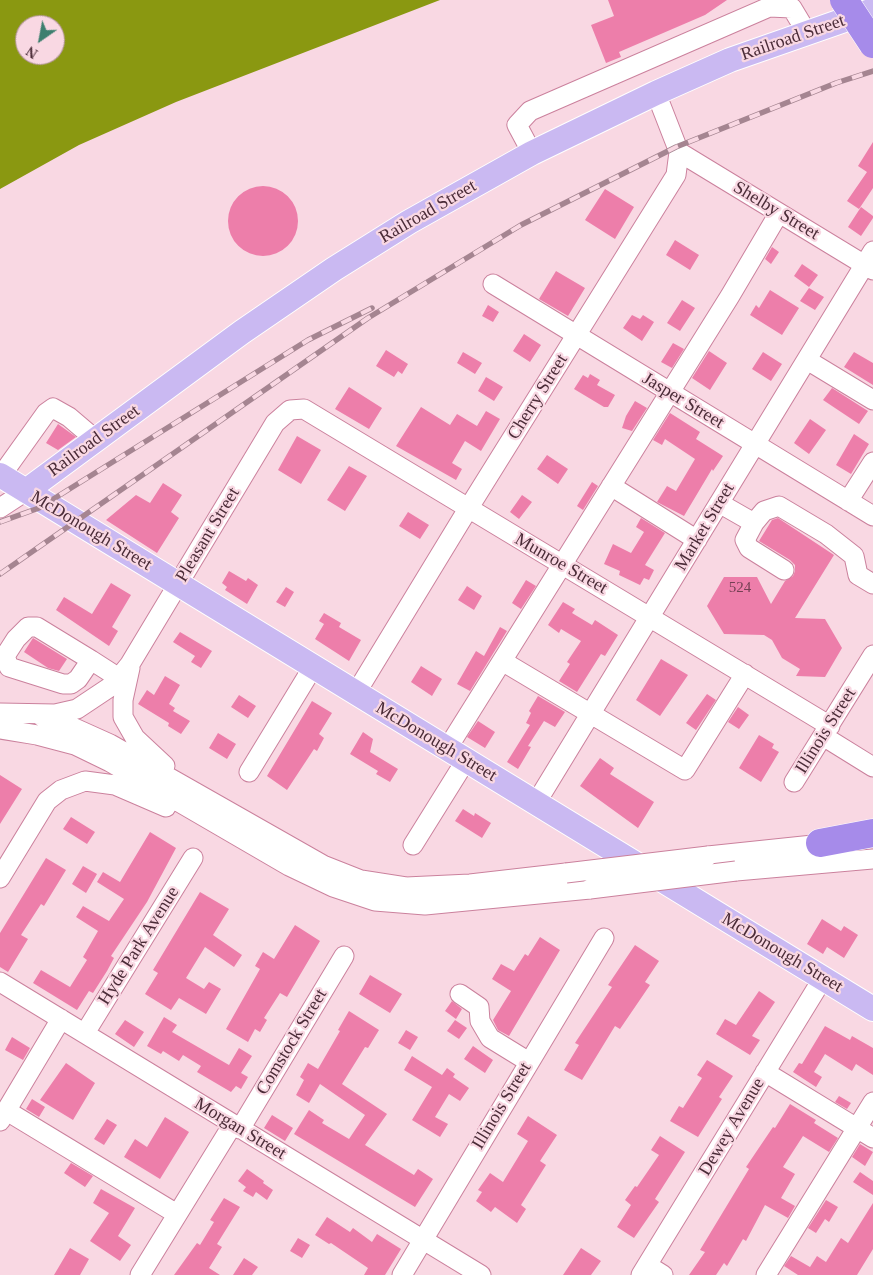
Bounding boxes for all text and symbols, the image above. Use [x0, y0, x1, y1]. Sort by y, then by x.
street label: Railroad Street [738, 10, 848, 66]
north arrow [15, 15, 65, 65]
text: N [24, 43, 40, 61]
street label: Railroad Street [376, 176, 480, 248]
street label: Shelby Street [729, 177, 823, 245]
street label: Cherry Street [503, 350, 573, 444]
street label: Jasper Street [638, 368, 728, 434]
street label: Railroad Street [44, 400, 144, 482]
street label: Market Street [670, 479, 740, 575]
street label: Pleasant Street [171, 484, 245, 586]
street label: McDonough Street [27, 486, 155, 576]
street label: Munroe Street [511, 529, 611, 599]
house number: 524 [729, 579, 751, 597]
street label: Illinois Street [791, 684, 861, 778]
street label: McDonough Street [372, 697, 500, 787]
street label: Hyde Park Avenue [94, 883, 184, 1009]
street label: McDonough Street [718, 908, 846, 998]
street label: Comstock Street [252, 985, 332, 1099]
street label: Illinois Street [468, 1059, 536, 1153]
street label: Dewey Avenue [694, 1074, 770, 1180]
street label: Morgan Street [190, 1093, 290, 1165]

